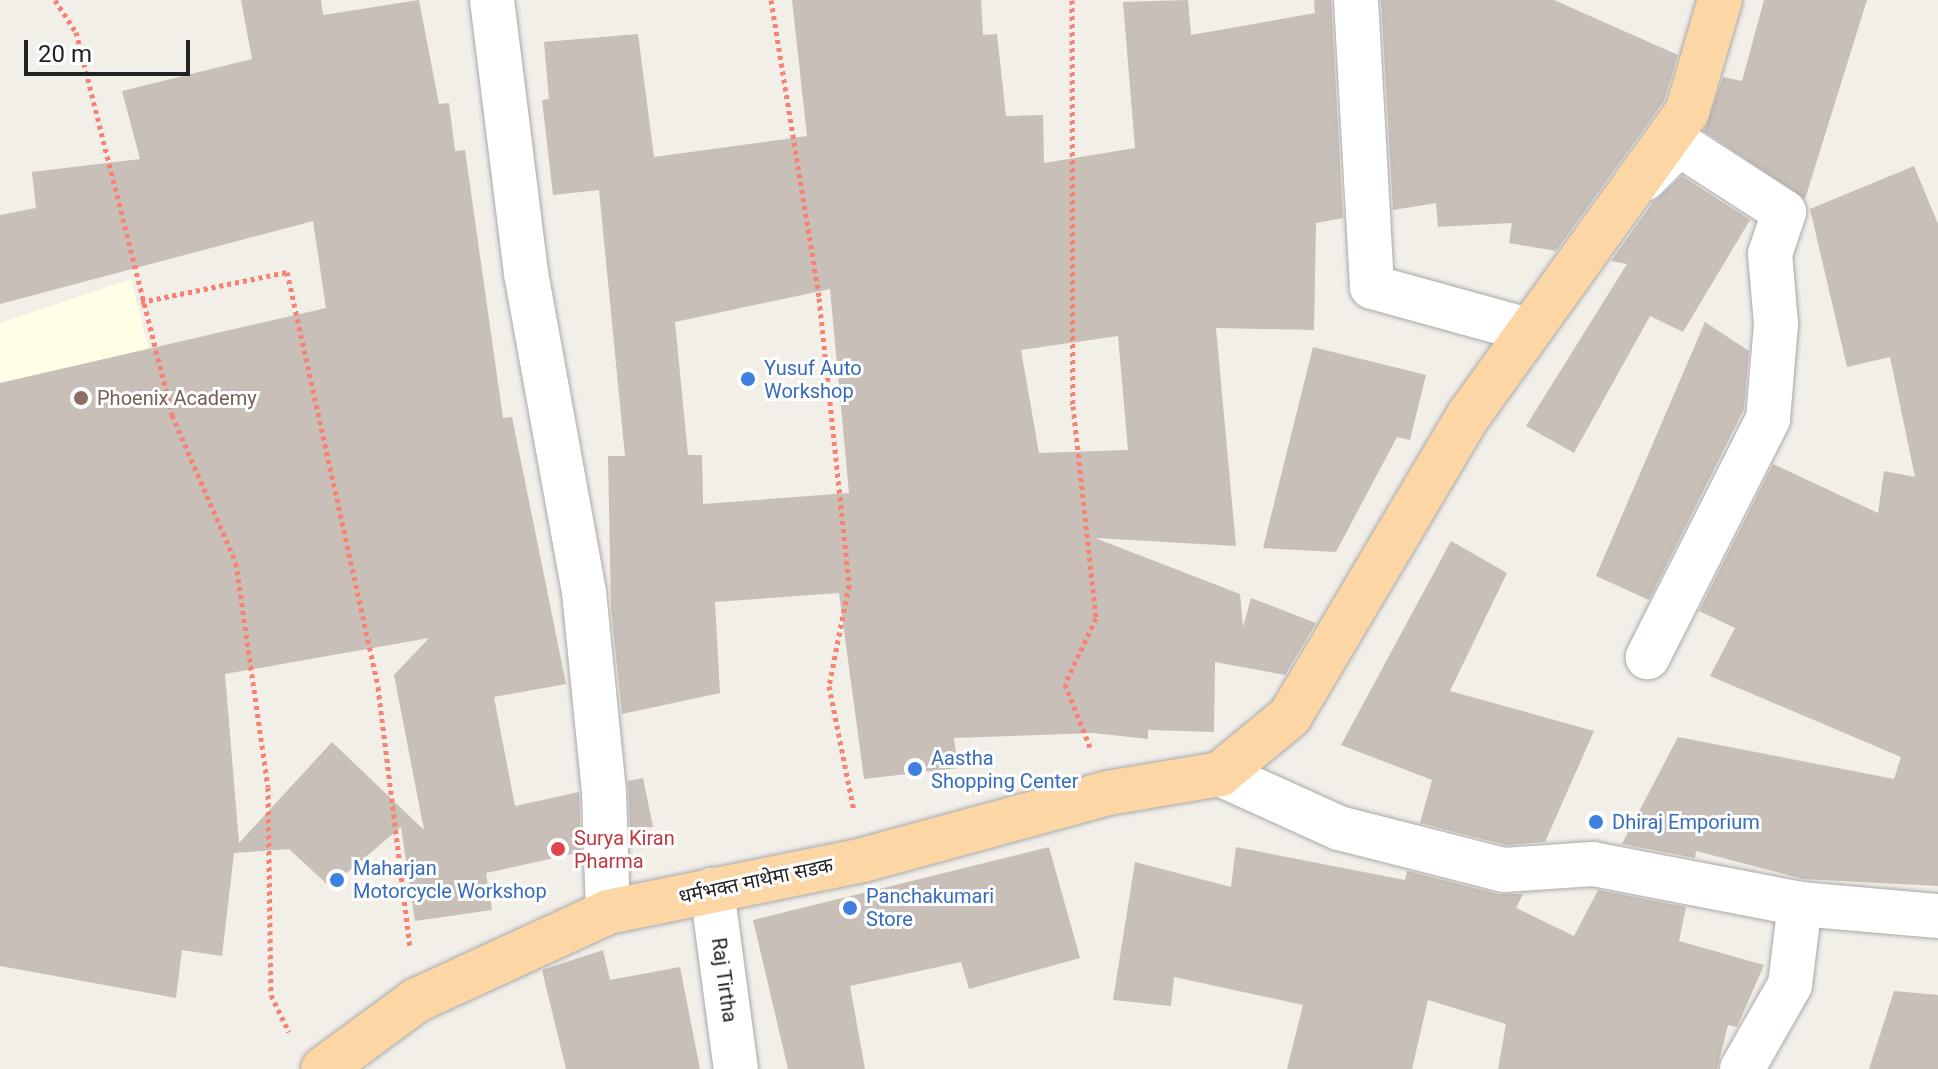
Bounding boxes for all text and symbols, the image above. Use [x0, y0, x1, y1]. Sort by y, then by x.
scale bar [28, 24, 194, 74]
text: 20 m [38, 40, 92, 68]
place label: Yusuf Auto Workshop [764, 356, 862, 403]
marker: Yusuf Auto Workshop [739, 370, 757, 388]
place label: Phoenix Academy [97, 386, 257, 410]
marker: Phoenix Academy [72, 389, 90, 407]
place label: Aastha Shopping Center [931, 746, 1078, 793]
marker: Aastha Shopping Center [906, 760, 924, 778]
place label: Dhiraj Emporium [1612, 810, 1760, 834]
marker: Dhiraj Emporium [1587, 813, 1605, 831]
place label: Surya Kiran Pharma [574, 826, 675, 873]
marker: Surya Kiran Pharma [549, 840, 567, 858]
street label: धर्मभक्त माथेमा सडक [677, 853, 835, 909]
place label: Maharjan Motorcycle Workshop [353, 856, 547, 903]
marker: Maharjan Motorcycle Workshop [328, 871, 346, 889]
place label: Panchakumari Store [866, 884, 994, 931]
marker: Panchakumari Store [841, 899, 859, 917]
street label: Raj Tirtha [706, 936, 742, 1024]

